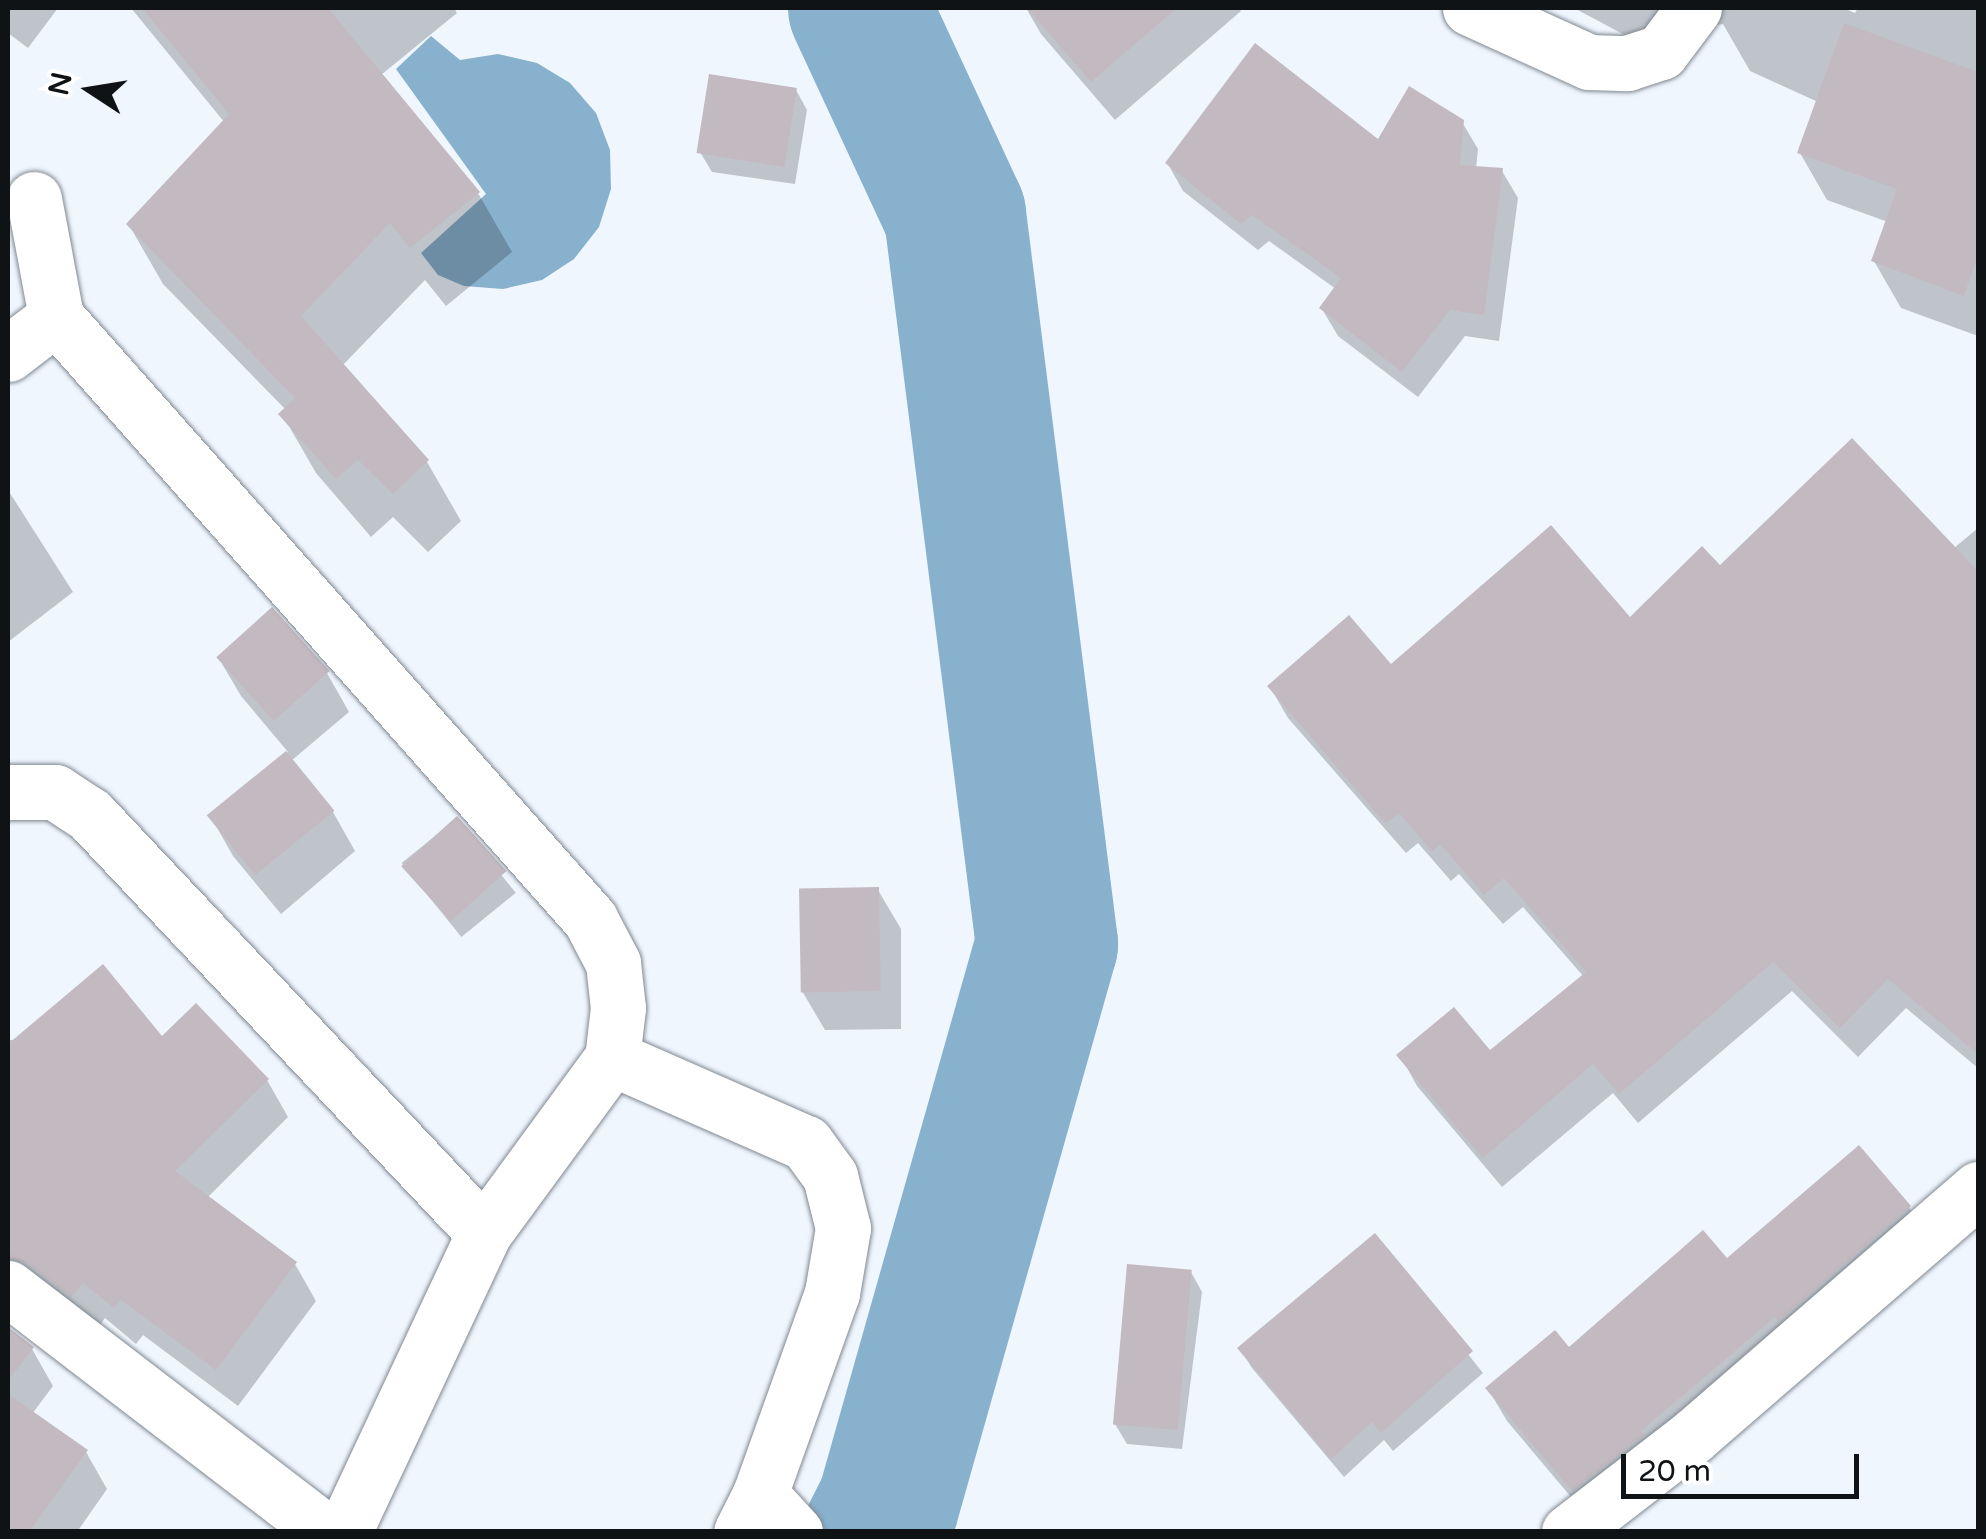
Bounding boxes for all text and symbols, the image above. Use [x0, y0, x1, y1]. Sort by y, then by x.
north arrow [40, 40, 140, 140]
text: N [42, 69, 80, 98]
scale bar [1626, 1434, 1864, 1496]
text: 20 m [1638, 1453, 1711, 1490]

